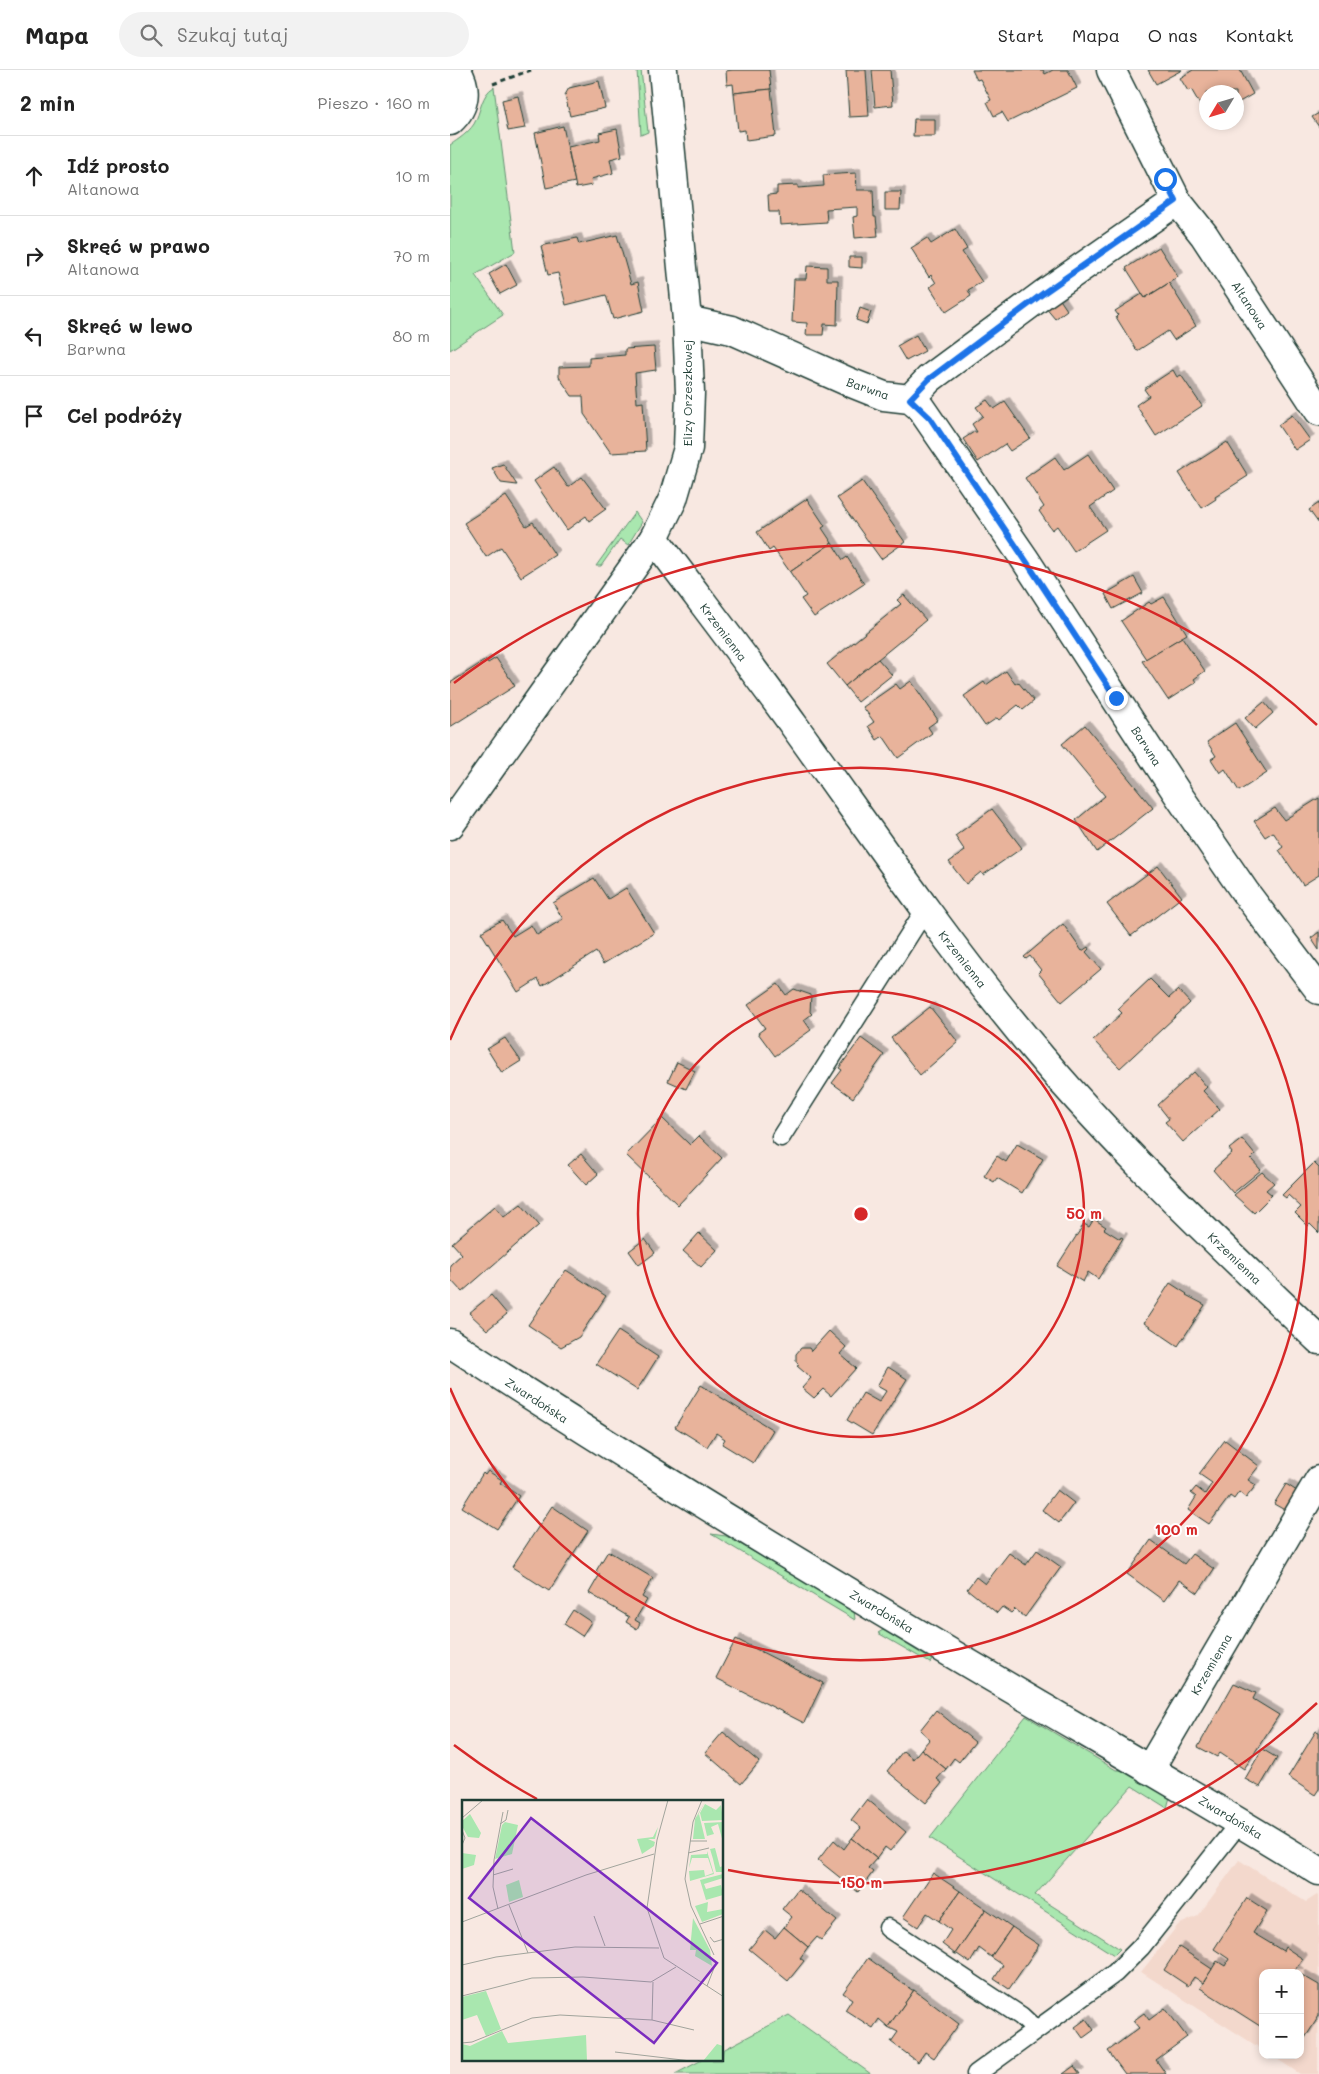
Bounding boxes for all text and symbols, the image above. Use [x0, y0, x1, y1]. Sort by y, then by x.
search box [119, 12, 469, 57]
text: Mapa [25, 19, 89, 50]
icon: search [137, 21, 165, 49]
text: Szukaj tutaj [177, 22, 288, 47]
text: Start [998, 23, 1044, 47]
text: Mapa [1072, 23, 1120, 47]
text: O nas [1148, 23, 1198, 47]
text: Kontakt [1226, 23, 1294, 47]
north arrow [1199, 85, 1244, 130]
text: 2 min [20, 89, 75, 116]
text: Pieszo · 160 m [317, 92, 430, 113]
text: Idź prosto [67, 153, 169, 178]
icon: ahead [20, 162, 48, 190]
text: 10 m [395, 165, 430, 186]
route start [1154, 168, 1177, 191]
text: Altanowa [67, 178, 140, 199]
text: Skręć w prawo [67, 233, 210, 258]
icon: right [20, 242, 48, 270]
text: 70 m [393, 245, 430, 266]
text: Altanowa [67, 258, 140, 279]
street label: Altanowa [1228, 278, 1272, 332]
text: Skręć w lewo [67, 313, 193, 338]
icon: left [20, 322, 48, 350]
text: 80 m [393, 325, 430, 346]
text: Barwna [67, 338, 126, 359]
street label: Elizy Orzeszkowej [679, 340, 695, 446]
street label: Barwna [844, 373, 892, 403]
icon: arrive [20, 402, 48, 430]
text: Cel podróży [67, 403, 182, 428]
street label: Krzemienna [697, 600, 751, 664]
route end [1105, 687, 1128, 710]
street label: Barwna [1128, 723, 1166, 769]
street label: Krzemienna [935, 927, 991, 991]
text: 50 m [1066, 1203, 1102, 1223]
centre of rings [852, 1205, 870, 1223]
street label: Krzemienna [1205, 1228, 1265, 1288]
street label: Zwardońska [502, 1374, 572, 1426]
text: 100 m [1154, 1519, 1198, 1539]
street label: Zwardońska [847, 1586, 917, 1636]
street label: Krzemienna [1187, 1630, 1235, 1698]
street label: Zwardońska [1196, 1792, 1266, 1842]
inset map [462, 1800, 724, 2062]
text: 150 m [840, 1872, 882, 1892]
map controls [1259, 1969, 1304, 2059]
button: + [1259, 1969, 1304, 2014]
button: − [1259, 2014, 1304, 2059]

